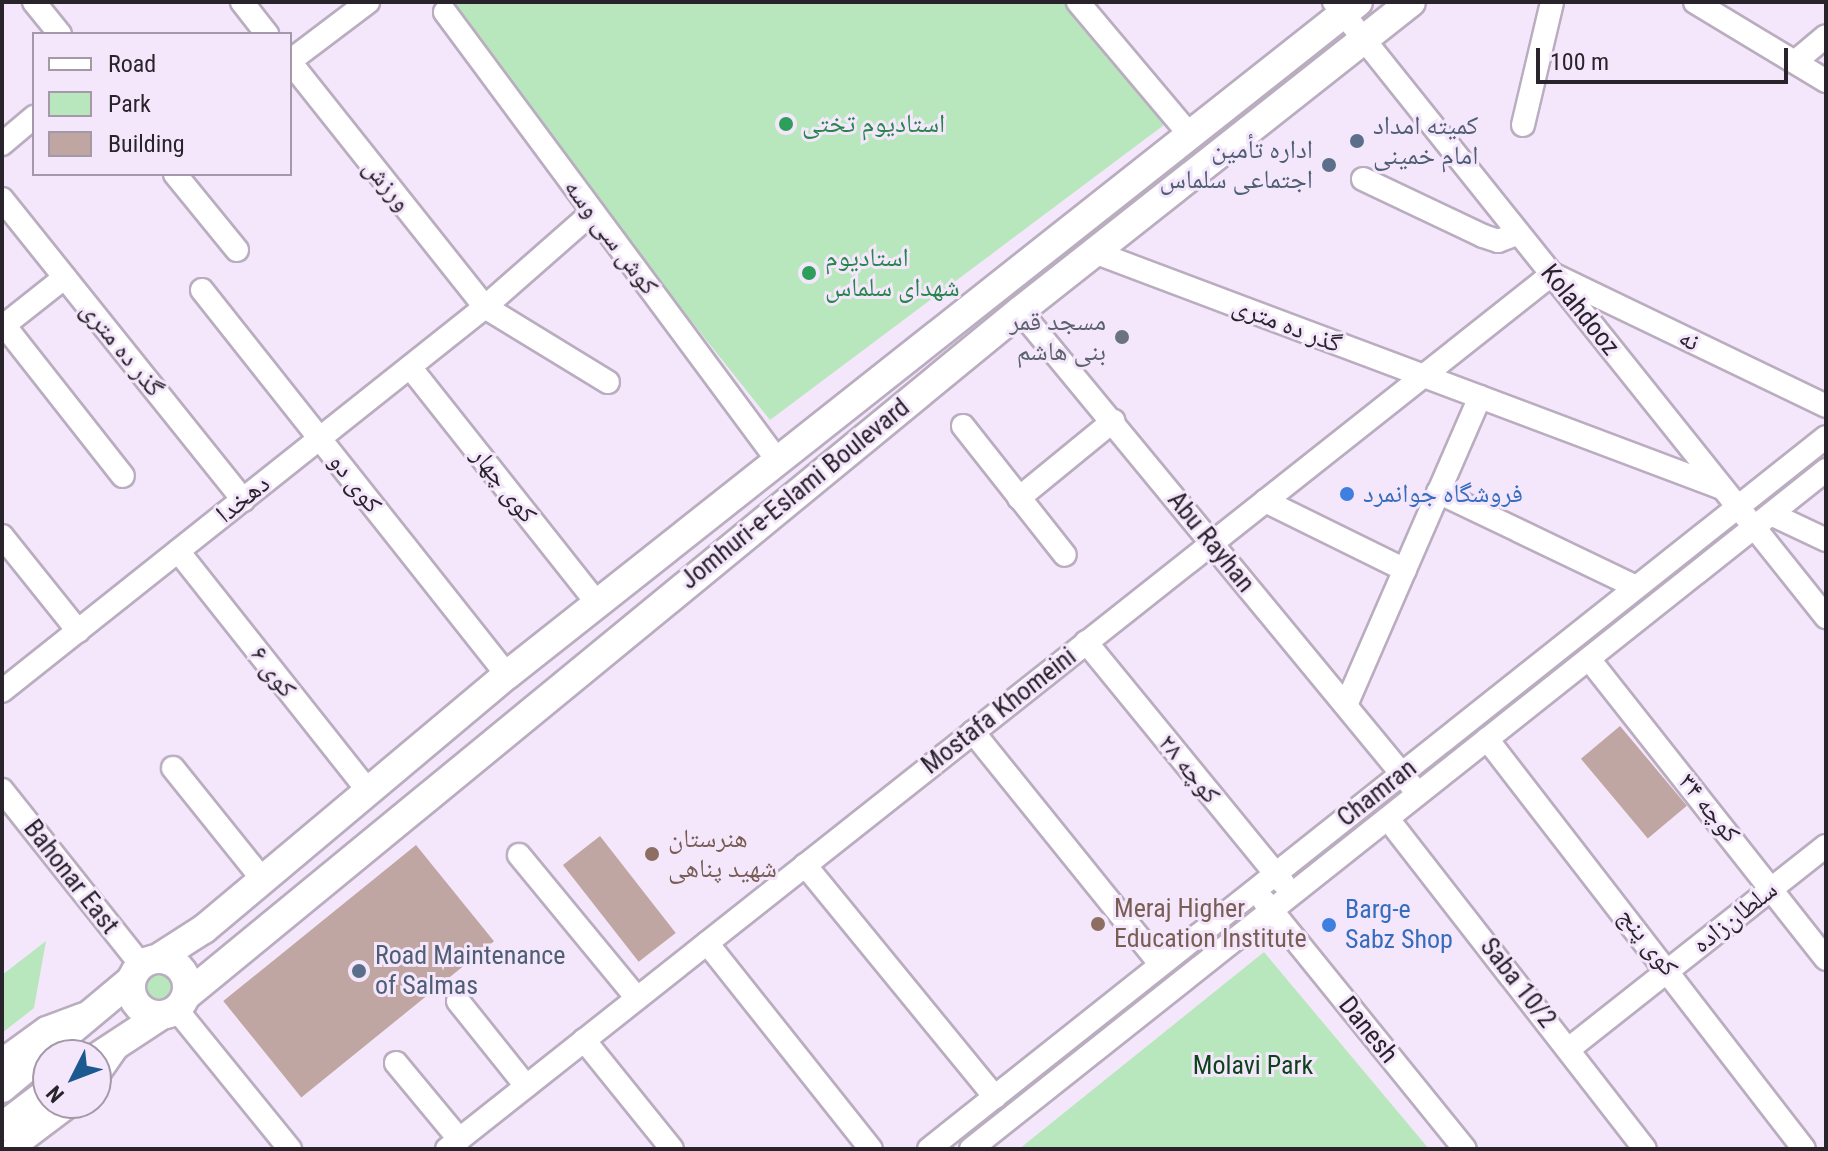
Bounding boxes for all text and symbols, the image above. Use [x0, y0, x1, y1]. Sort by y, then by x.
legend [32, 32, 292, 176]
scale bar [1540, 32, 1792, 82]
text: 100 m [1550, 48, 1609, 76]
text: Road [108, 50, 156, 78]
text: Park [108, 90, 151, 118]
place label: استادیوم تختی [802, 108, 945, 140]
place label: کمیته امداد امام خمینی [1373, 110, 1478, 172]
marker: استادیوم تختی [777, 115, 795, 133]
text: Building [108, 130, 185, 158]
marker: کمیته امداد امام خمینی [1348, 132, 1366, 150]
place label: اداره تأمین اجتماعی سلماس [1160, 134, 1313, 196]
street label: ورزش [356, 152, 418, 218]
marker: اداره تأمین اجتماعی سلماس [1320, 156, 1338, 174]
street label: کوش سی وسه [557, 173, 665, 301]
place label: استادیوم شهدای سلماس [825, 242, 960, 304]
street label: Kolahdooz [1534, 258, 1626, 362]
marker: استادیوم شهدای سلماس [800, 264, 818, 282]
street label: گذر ده متری [1228, 290, 1346, 360]
street label: گذر ده متری [74, 295, 170, 403]
place label: مسجد قمر بنی هاشم [1009, 306, 1106, 368]
street label: نه [1674, 322, 1704, 358]
marker: مسجد قمر بنی هاشم [1113, 328, 1131, 346]
street label: Jomhuri-e-Eslami Boulevard [674, 392, 916, 596]
street label: کوی چهار [465, 441, 543, 529]
street label: کوی دو [322, 447, 388, 519]
street label: دهخدا [210, 468, 276, 530]
place label: فروشگاه جوانمرد [1363, 478, 1523, 510]
street label: Abu Rayhan [1161, 485, 1261, 599]
marker: فروشگاه جوانمرد [1338, 485, 1356, 503]
street label: کوی ۶ [243, 640, 303, 704]
street label: Mostafa Khomeini [916, 641, 1082, 781]
street label: کوچه ۲۸ [1152, 728, 1226, 810]
street label: Chamran [1331, 752, 1423, 834]
street label: کوچه ۳۴ [1672, 767, 1746, 849]
street label: Bahonar East [17, 814, 125, 940]
place label: هنرستان شهید پناهی [668, 823, 777, 884]
marker: هنرستان شهید پناهی [643, 845, 661, 863]
street label: سلطان‌زاده [1686, 874, 1784, 960]
place label: Meraj Higher Education Institute [1114, 893, 1307, 954]
place label: Barg-e Sabz Shop [1345, 894, 1453, 956]
street label: کوی پنج [1611, 901, 1685, 983]
marker: Meraj Higher Education Institute [1089, 915, 1107, 933]
marker: Barg-e Sabz Shop [1320, 916, 1338, 934]
street label: Saba 10/2 [1473, 932, 1563, 1034]
place label: Road Maintenance of Salmas [375, 940, 566, 1002]
marker: Road Maintenance of Salmas [350, 962, 368, 980]
street label: Danesh [1332, 990, 1404, 1070]
north arrow [32, 1039, 112, 1119]
park label: Molavi Park [1193, 1050, 1313, 1082]
text: N [41, 1081, 69, 1107]

